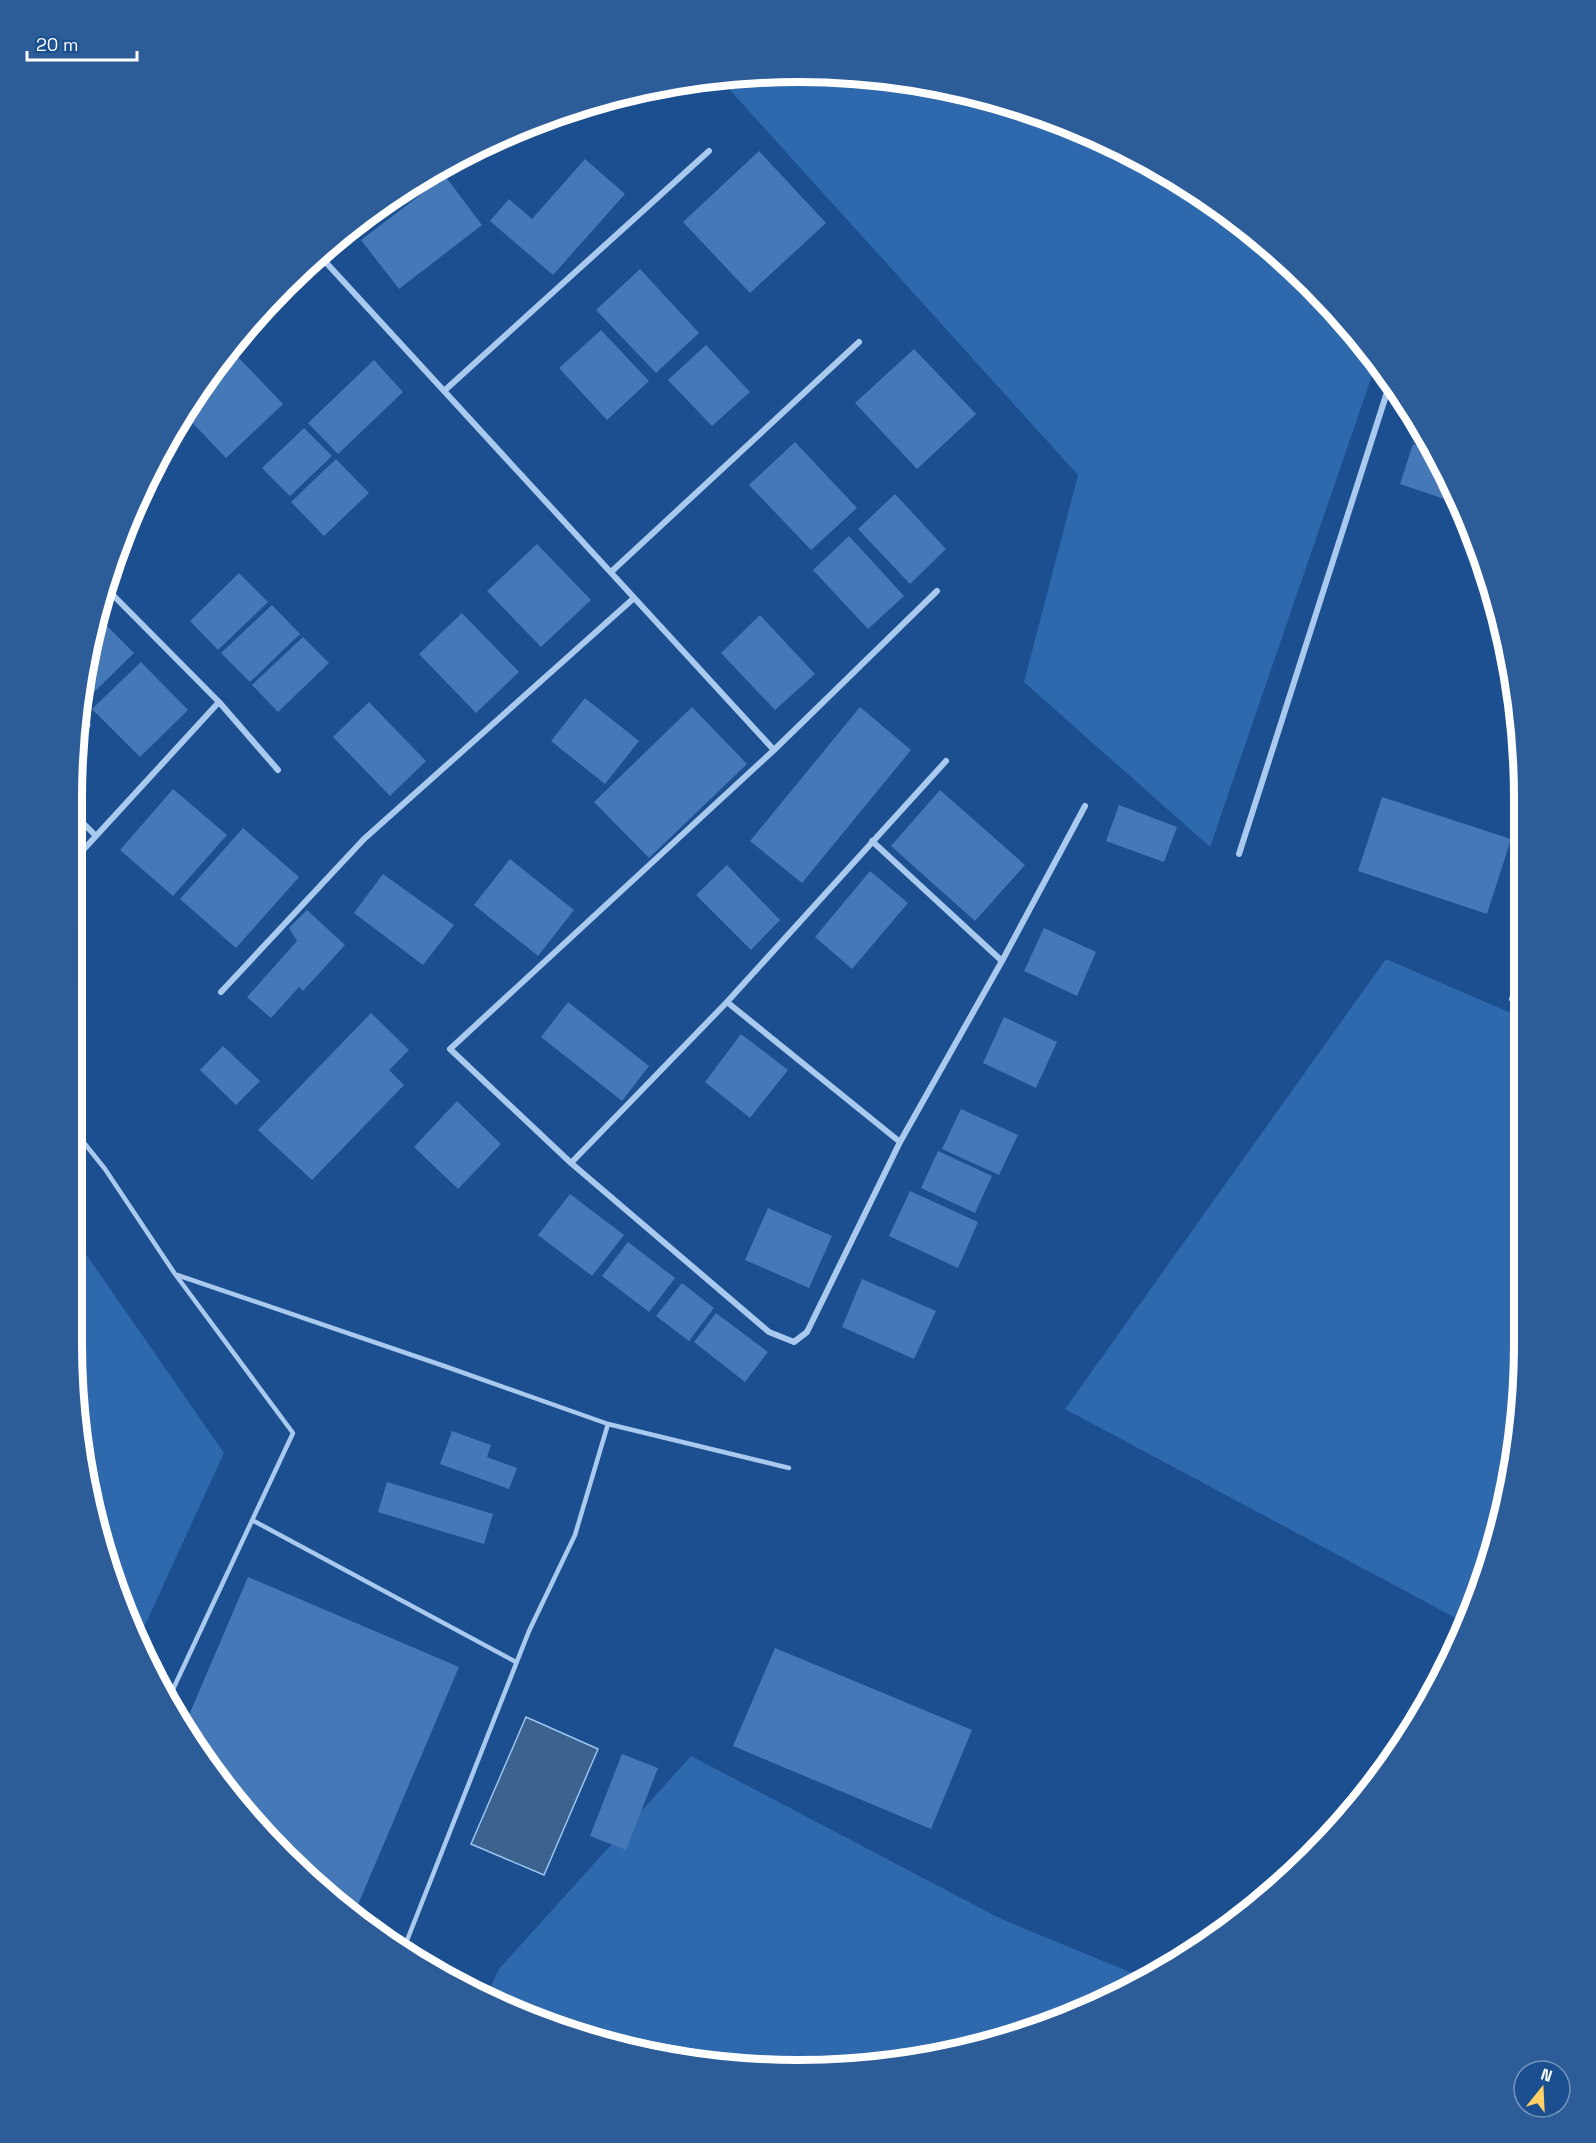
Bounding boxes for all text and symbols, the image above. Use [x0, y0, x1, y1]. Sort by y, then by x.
scale bar [27, 24, 136, 62]
text: 20 m [36, 33, 79, 56]
north arrow [1512, 2059, 1572, 2119]
text: N [1538, 2064, 1555, 2087]

